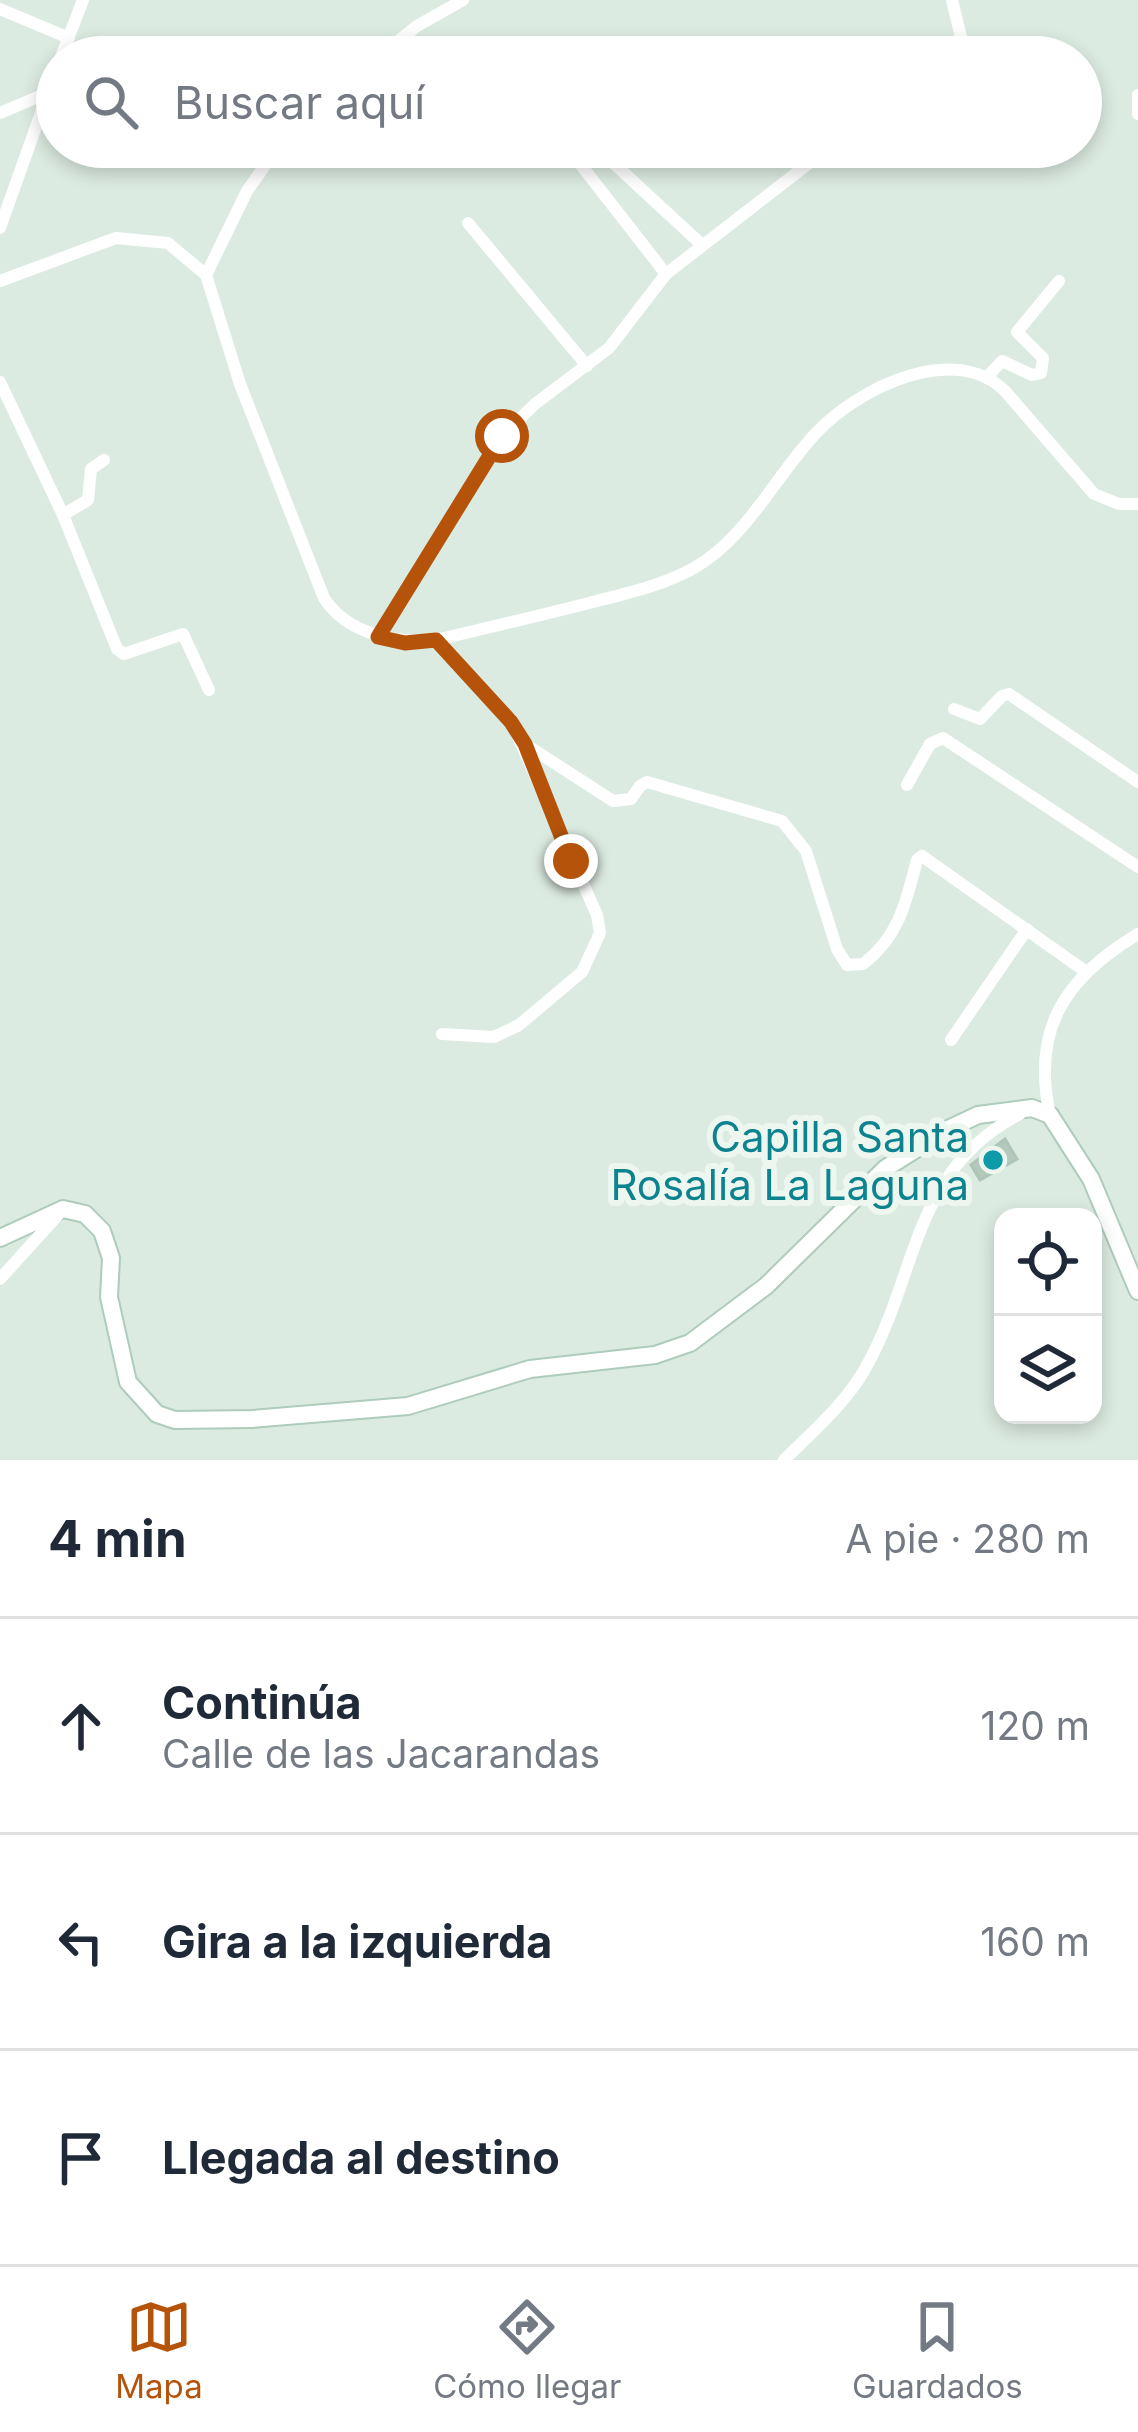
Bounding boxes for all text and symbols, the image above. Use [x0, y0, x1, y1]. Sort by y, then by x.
search box [36, 36, 1102, 168]
icon: search [78, 69, 144, 135]
text: Buscar aquí [174, 75, 425, 130]
route start [475, 409, 529, 463]
route end [544, 834, 598, 888]
place label: Capilla Santa Rosalía La Laguna [610, 1111, 969, 1210]
marker: Capilla Santa Rosalía La Laguna [980, 1147, 1006, 1173]
map controls [994, 1208, 1102, 1424]
button: locate [994, 1208, 1102, 1316]
button: layers [994, 1316, 1102, 1424]
text: 4 min [48, 1508, 187, 1569]
text: A pie · 280 m [845, 1515, 1090, 1562]
text: Continúa [162, 1675, 362, 1730]
icon: ahead [48, 1693, 114, 1759]
text: 120 m [981, 1702, 1090, 1749]
text: Calle de las Jacarandas [162, 1730, 600, 1777]
icon: left [48, 1909, 114, 1975]
text: Gira a la izquierda [162, 1914, 552, 1969]
text: 160 m [980, 1918, 1090, 1965]
icon: arrive [48, 2125, 114, 2191]
text: Llegada al destino [162, 2130, 560, 2185]
tab: Mapa [115, 2294, 203, 2406]
tab: Cómo llegar [433, 2294, 622, 2406]
tab: Guardados [852, 2294, 1023, 2406]

